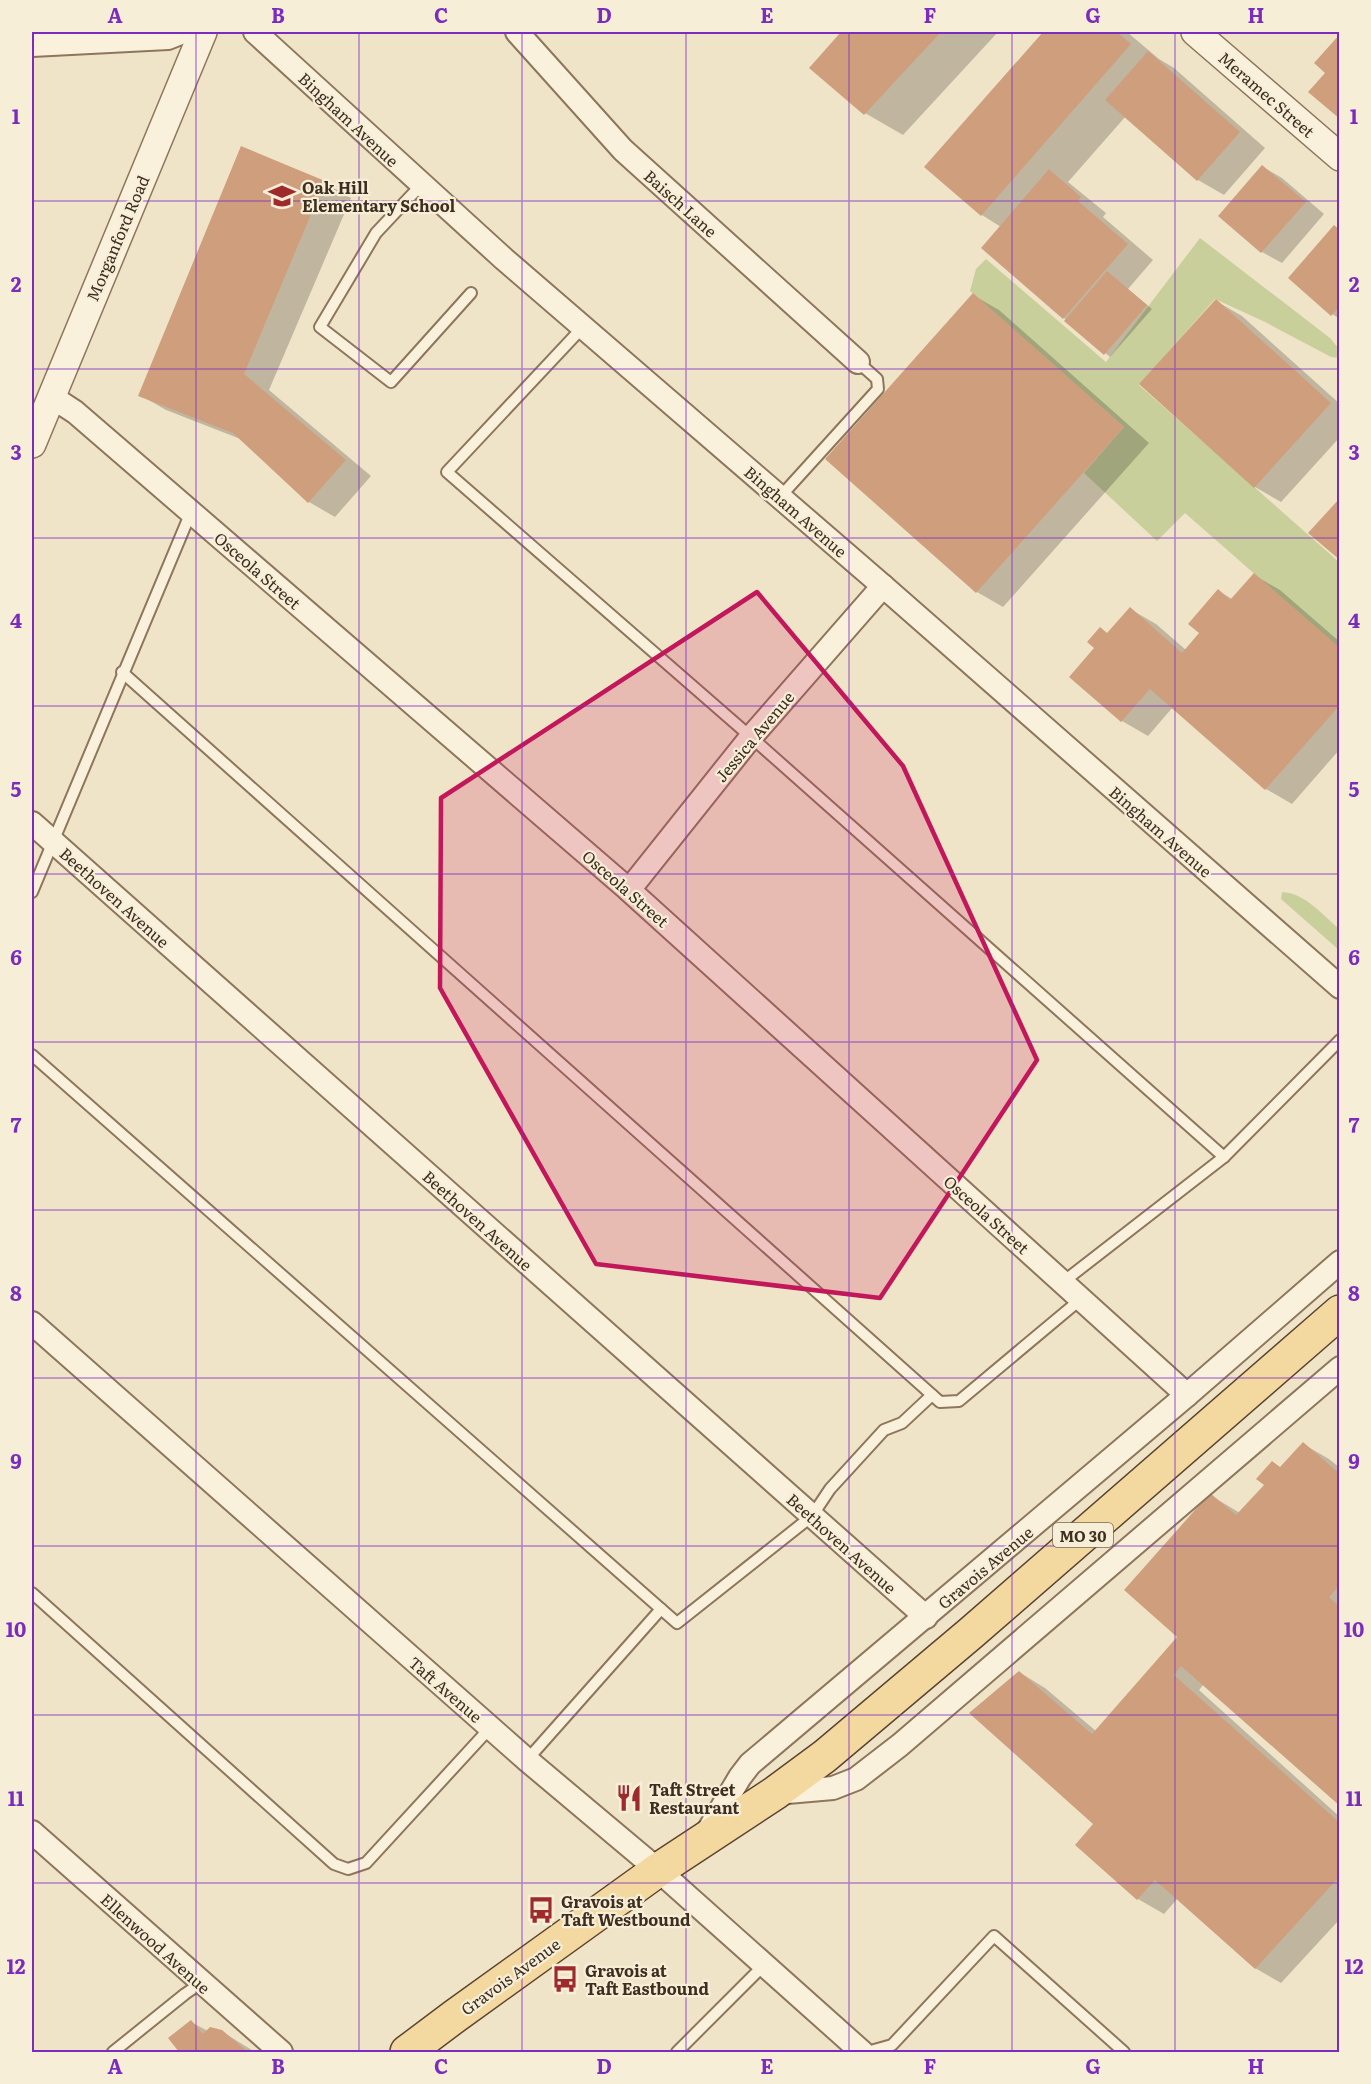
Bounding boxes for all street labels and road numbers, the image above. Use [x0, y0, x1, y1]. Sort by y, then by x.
street label: Meramec Street [1214, 45, 1321, 143]
street label: Bingham Avenue [294, 66, 404, 172]
street label: Baisch Lane [639, 164, 723, 242]
street label: Morganford Road [80, 171, 154, 305]
street label: Bingham Avenue [739, 460, 853, 562]
street label: Osceola Street [209, 526, 307, 615]
street label: Jessica Avenue [709, 685, 799, 787]
street label: Bingham Avenue [1104, 780, 1218, 882]
street label: Beethoven Avenue [55, 841, 175, 953]
street label: Osceola Street [577, 844, 675, 933]
street label: Beethoven Avenue [418, 1164, 538, 1276]
street label: Osceola Street [939, 1169, 1035, 1259]
street label: Beethoven Avenue [782, 1487, 902, 1599]
street label: Gravois Avenue [932, 1520, 1038, 1614]
road number: MO 30 [1053, 1523, 1113, 1547]
street label: Taft Avenue [404, 1650, 488, 1728]
street label: Ellenwood Avenue [96, 1887, 216, 1999]
street label: Gravois Avenue [455, 1932, 565, 2020]

